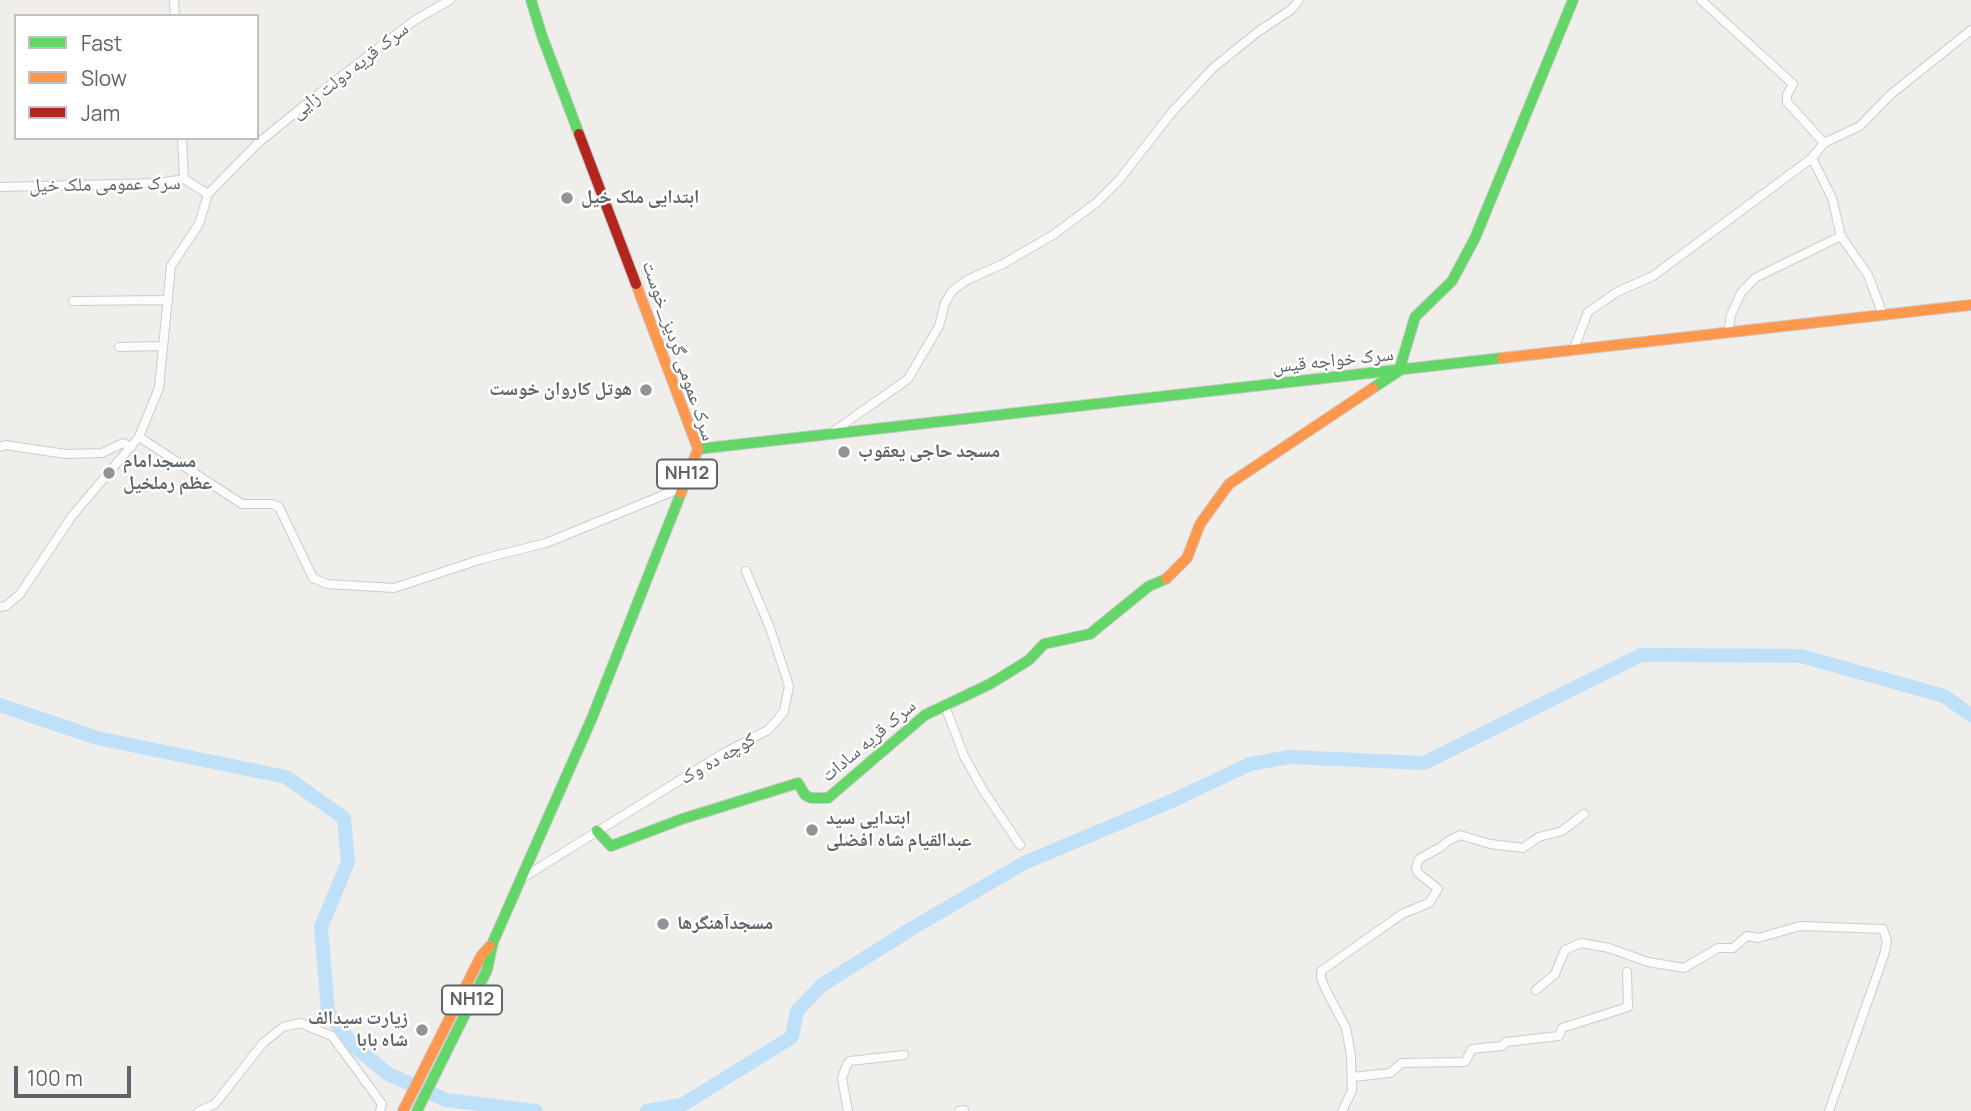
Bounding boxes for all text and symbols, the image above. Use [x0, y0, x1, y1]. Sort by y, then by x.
legend [14, 14, 259, 140]
street label: سرک قریه دولت زایی [286, 18, 414, 124]
text: Fast [81, 29, 122, 57]
text: Slow [81, 64, 127, 92]
text: Jam [81, 99, 120, 127]
street label: سرک عمومی ملک خیل [29, 172, 181, 198]
place label: ابتدایی ملک خیل [581, 187, 699, 209]
marker: ابتدایی ملک خیل [559, 190, 575, 206]
street label: سرک عمومی گردیز_خوست [637, 258, 719, 444]
street label: سرک خواجه قیس [1271, 343, 1395, 379]
place label: هوتل کاروان خوست [489, 379, 632, 401]
marker: هوتل کاروان خوست [638, 382, 654, 398]
place label: مسجد حاجی یعقوب [858, 441, 1000, 463]
marker: مسجد حاجی یعقوب [836, 444, 852, 460]
place label: مسجدامام عظم رملخیل [123, 451, 212, 495]
road number: NH12 [657, 460, 717, 488]
marker: مسجدامام عظم رملخیل [101, 465, 117, 481]
street label: سرک قریه سادات [817, 695, 921, 787]
street label: کوچه ده وک [676, 728, 760, 790]
place label: ابتدایی سید عبدالقیام شاه افضلی [826, 808, 972, 852]
marker: ابتدایی سید عبدالقیام شاه افضلی [804, 822, 820, 838]
place label: مسجدآهنگرها [677, 913, 773, 935]
marker: مسجدآهنگرها [655, 916, 671, 932]
road number: NH12 [442, 986, 502, 1015]
place label: زیارت سیدالف شاه بابا [308, 1008, 408, 1052]
marker: زیارت سیدالف شاه بابا [414, 1022, 430, 1038]
scale bar [18, 1052, 135, 1096]
text: 100 m [27, 1064, 83, 1092]

